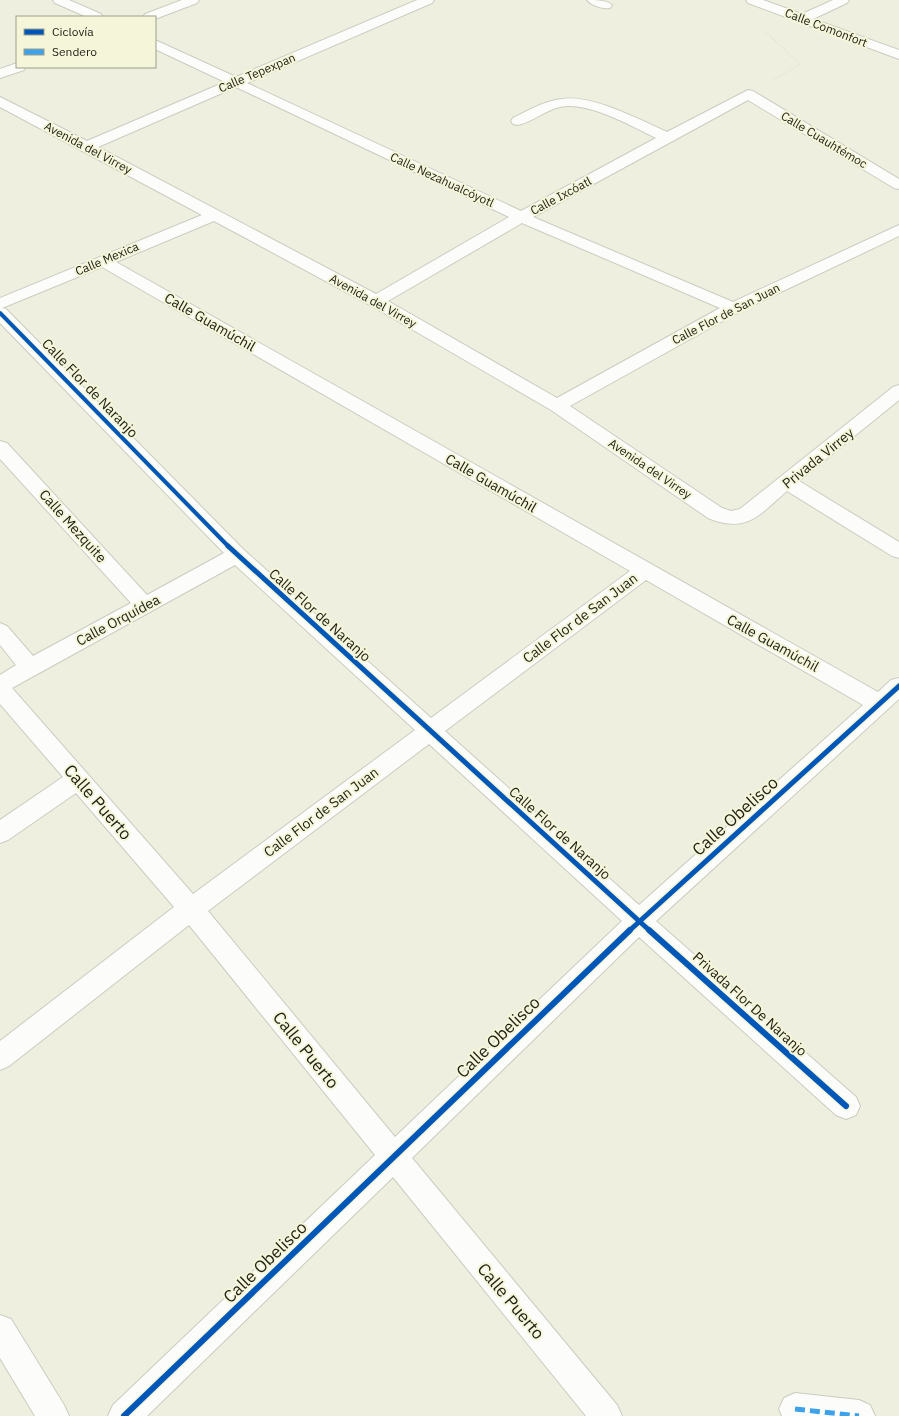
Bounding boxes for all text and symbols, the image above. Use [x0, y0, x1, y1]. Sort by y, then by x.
street label: Calle Comonfort [783, 5, 870, 50]
legend [16, 16, 156, 68]
text: Ciclovía [52, 24, 94, 39]
text: Sendero [52, 44, 97, 59]
street label: Calle Tepexpan [216, 50, 298, 95]
street label: Calle Cuauhtémoc [778, 108, 870, 171]
street label: Avenida del Virrey [42, 118, 135, 177]
street label: Calle Nezahualcóyotl [388, 149, 496, 210]
street label: Calle Ixcóatl [528, 173, 594, 218]
street label: Calle Mexica [73, 238, 141, 279]
street label: Avenida del Virrey [327, 270, 419, 331]
street label: Calle Flor de San Juan [669, 280, 782, 347]
street label: Calle Guamúchil [161, 289, 259, 355]
street label: Calle Flor de Naranjo [38, 335, 142, 441]
street label: Privada Virrey [779, 424, 857, 492]
street label: Avenida del Virrey [606, 435, 695, 502]
street label: Calle Guamúchil [442, 450, 540, 516]
street label: Calle Mezquite [35, 486, 111, 566]
street label: Calle Flor de Naranjo [265, 564, 375, 666]
street label: Calle Flor de San Juan [519, 569, 641, 667]
street label: Calle Orquídea [73, 590, 164, 650]
street label: Calle Guamúchil [724, 610, 822, 676]
street label: Calle Puerto [59, 760, 137, 844]
street label: Calle Flor de San Juan [260, 763, 382, 861]
street label: Calle Obelisco [687, 772, 783, 860]
street label: Calle Flor de Naranjo [505, 782, 615, 884]
street label: Privada Flor De Naranjo [689, 948, 811, 1060]
street label: Calle Obelisco [451, 991, 545, 1083]
street label: Calle Puerto [268, 1007, 344, 1093]
street label: Calle Obelisco [218, 1216, 312, 1308]
street label: Calle Puerto [473, 1258, 549, 1344]

